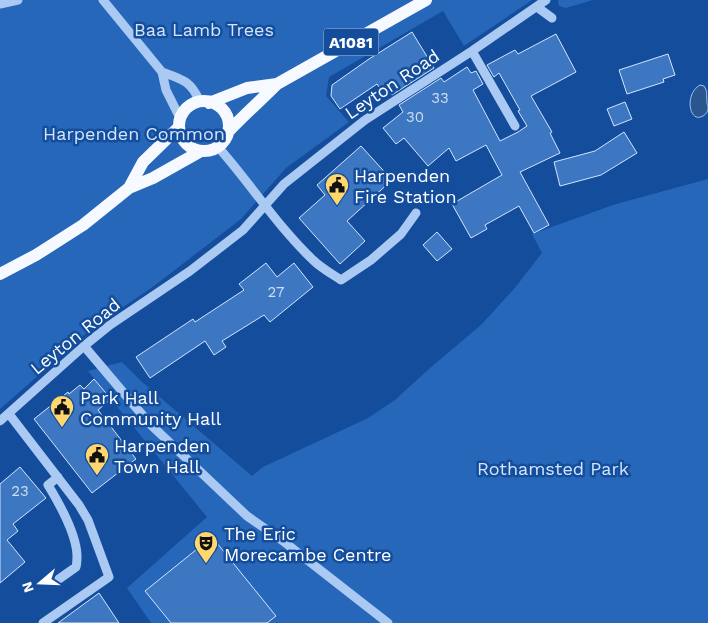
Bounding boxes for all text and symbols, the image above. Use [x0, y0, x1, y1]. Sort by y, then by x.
park label: Baa Lamb Trees [134, 19, 274, 40]
road number: A1081 [324, 28, 378, 56]
street label: Leyton Road [341, 45, 443, 123]
house number: 33 [431, 89, 449, 107]
house number: 30 [406, 108, 424, 126]
park label: Harpenden Common [43, 123, 225, 144]
place label: Harpenden Fire Station [354, 165, 457, 207]
public building icon: Harpenden Fire Station [324, 172, 350, 206]
house number: 27 [268, 283, 284, 301]
street label: Leyton Road [26, 293, 124, 379]
place label: Park Hall Community Hall [80, 387, 222, 429]
public building icon: Park Hall Community Hall [49, 394, 75, 428]
place label: Harpenden Town Hall [114, 435, 210, 477]
public building icon: Harpenden Town Hall [84, 442, 110, 476]
park label: Rothamsted Park [477, 458, 629, 479]
house number: 23 [11, 482, 29, 500]
place label: The Eric Morecambe Centre [224, 523, 391, 565]
theatre icon: The Eric Morecambe Centre [193, 530, 219, 564]
north arrow [15, 558, 65, 608]
text: N [18, 580, 37, 595]

